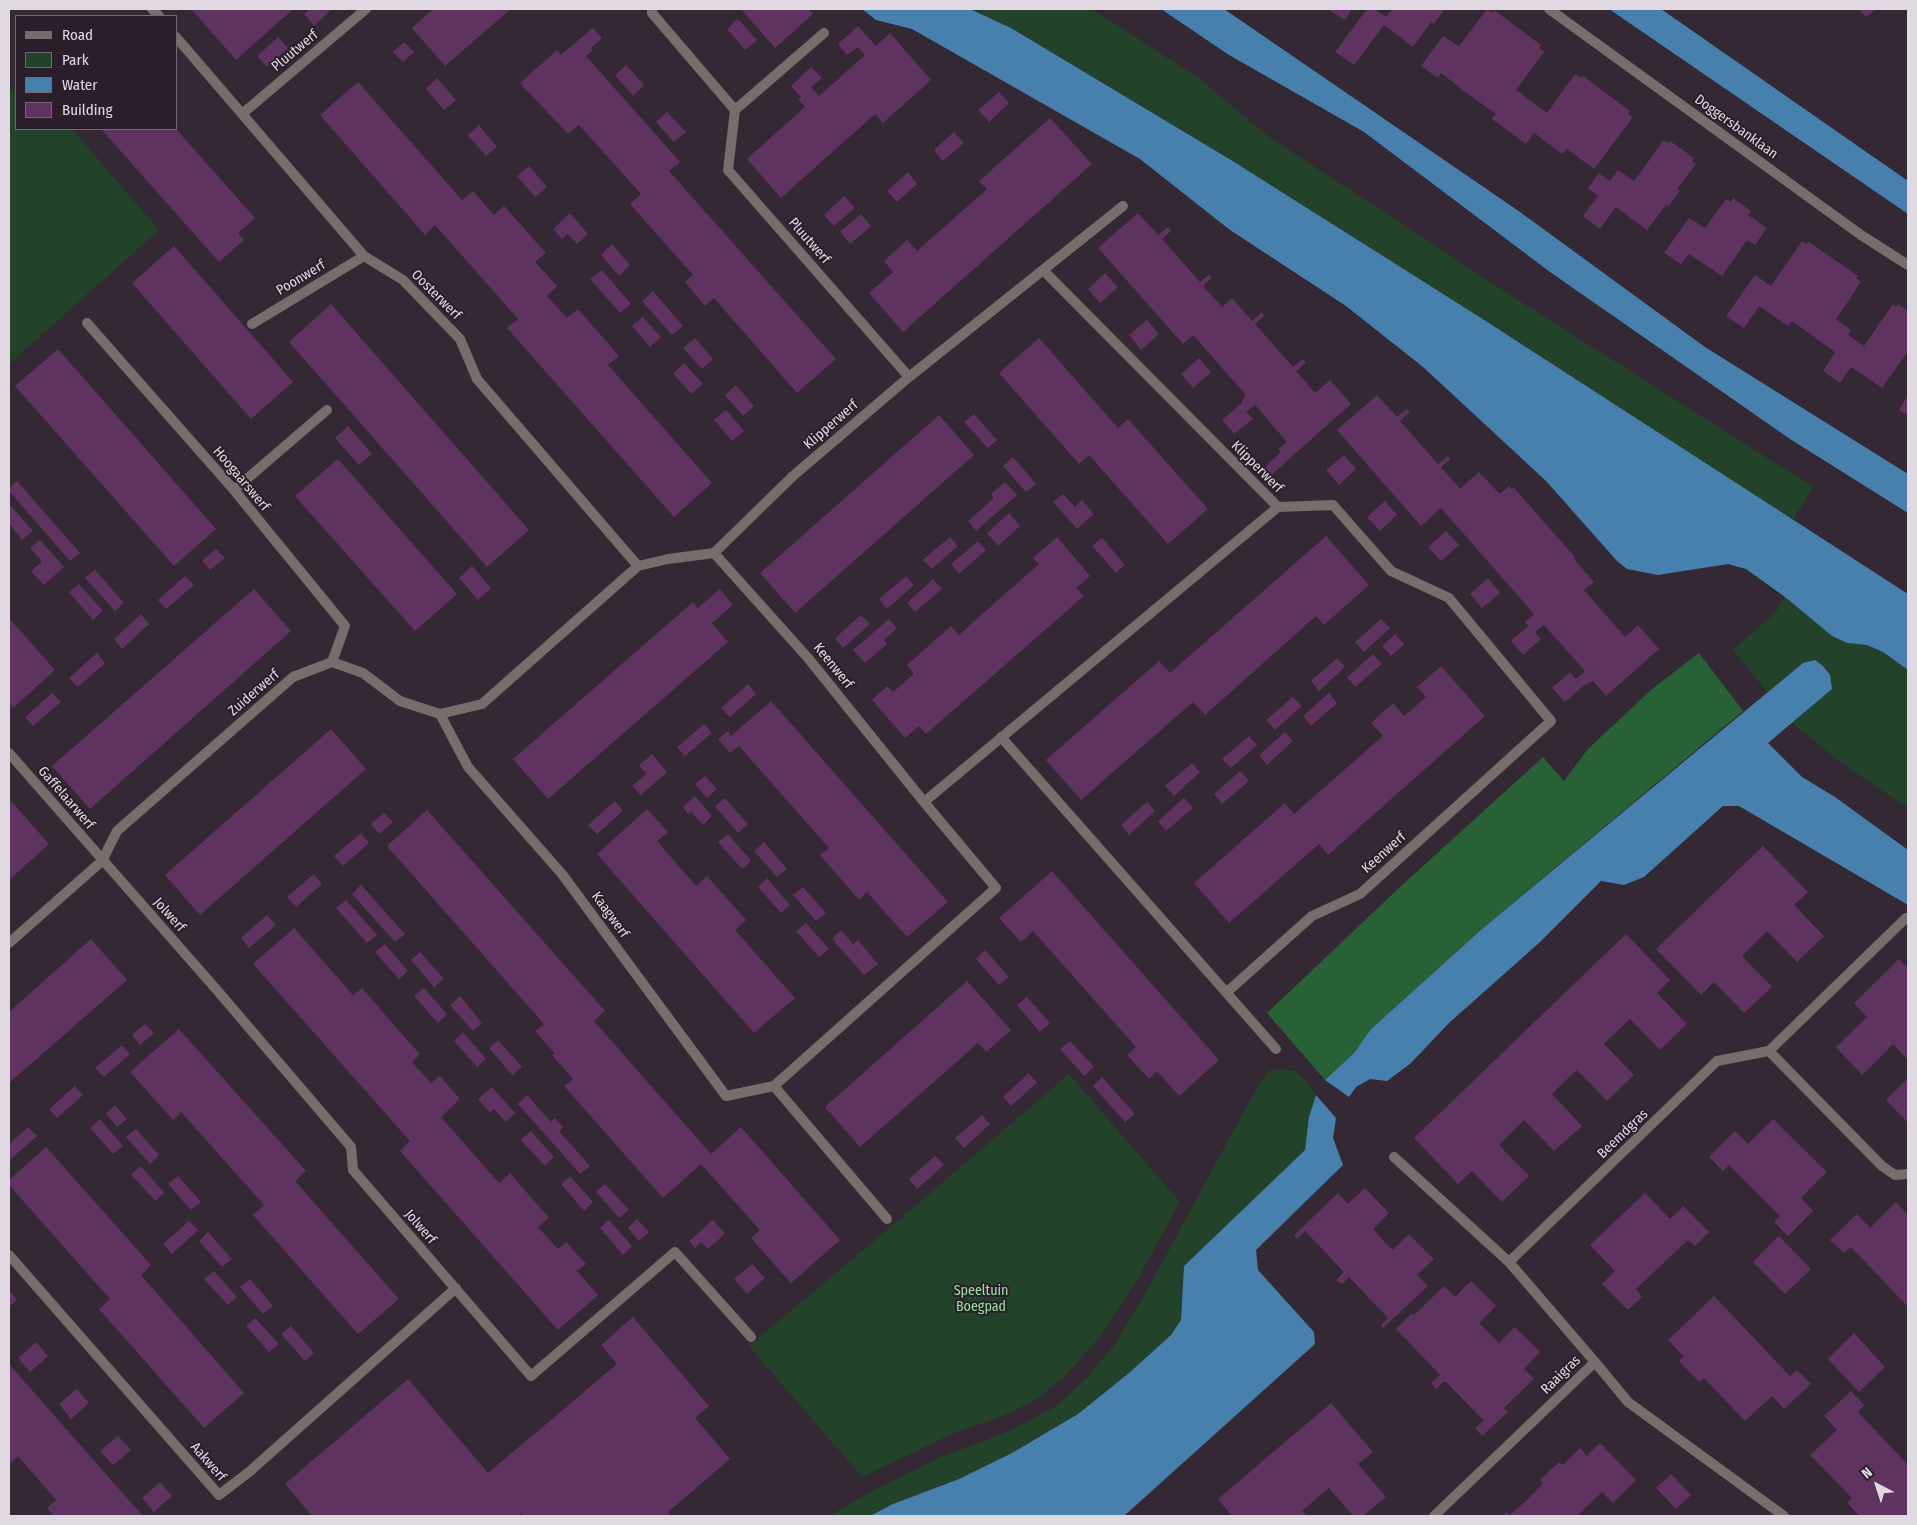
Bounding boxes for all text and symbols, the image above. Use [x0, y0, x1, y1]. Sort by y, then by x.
legend [15, 15, 178, 130]
text: Road [62, 26, 93, 44]
street label: Pluutwerf [268, 27, 322, 75]
text: Park [62, 51, 89, 69]
text: Water [62, 76, 97, 94]
street label: Doggersbanklaan [1691, 91, 1781, 163]
text: Building [62, 101, 113, 119]
street label: Pluutwerf [785, 215, 833, 267]
street label: Poonwerf [273, 257, 329, 299]
street label: Oosterwerf [408, 267, 464, 323]
street label: Klipperwerf [800, 397, 862, 453]
street label: Klipperwerf [1228, 438, 1286, 496]
street label: Hoogaarswerf [209, 443, 273, 515]
street label: Keenwerf [810, 640, 856, 692]
street label: Zuiderwerf [225, 666, 283, 720]
street label: Gaffelaarwerf [34, 763, 98, 833]
street label: Keenwerf [1358, 829, 1410, 877]
street label: Kaagwerf [588, 889, 632, 941]
street label: Jolwerf [149, 894, 189, 936]
street label: Beemdgras [1594, 1106, 1652, 1162]
street label: Jolwerf [400, 1206, 440, 1248]
park label: Speeltuin Boegpad [954, 1283, 1008, 1315]
street label: Raaigras [1538, 1352, 1584, 1398]
street label: Aakwerf [187, 1439, 229, 1485]
north arrow [1852, 1460, 1902, 1510]
text: N [1858, 1464, 1876, 1482]

